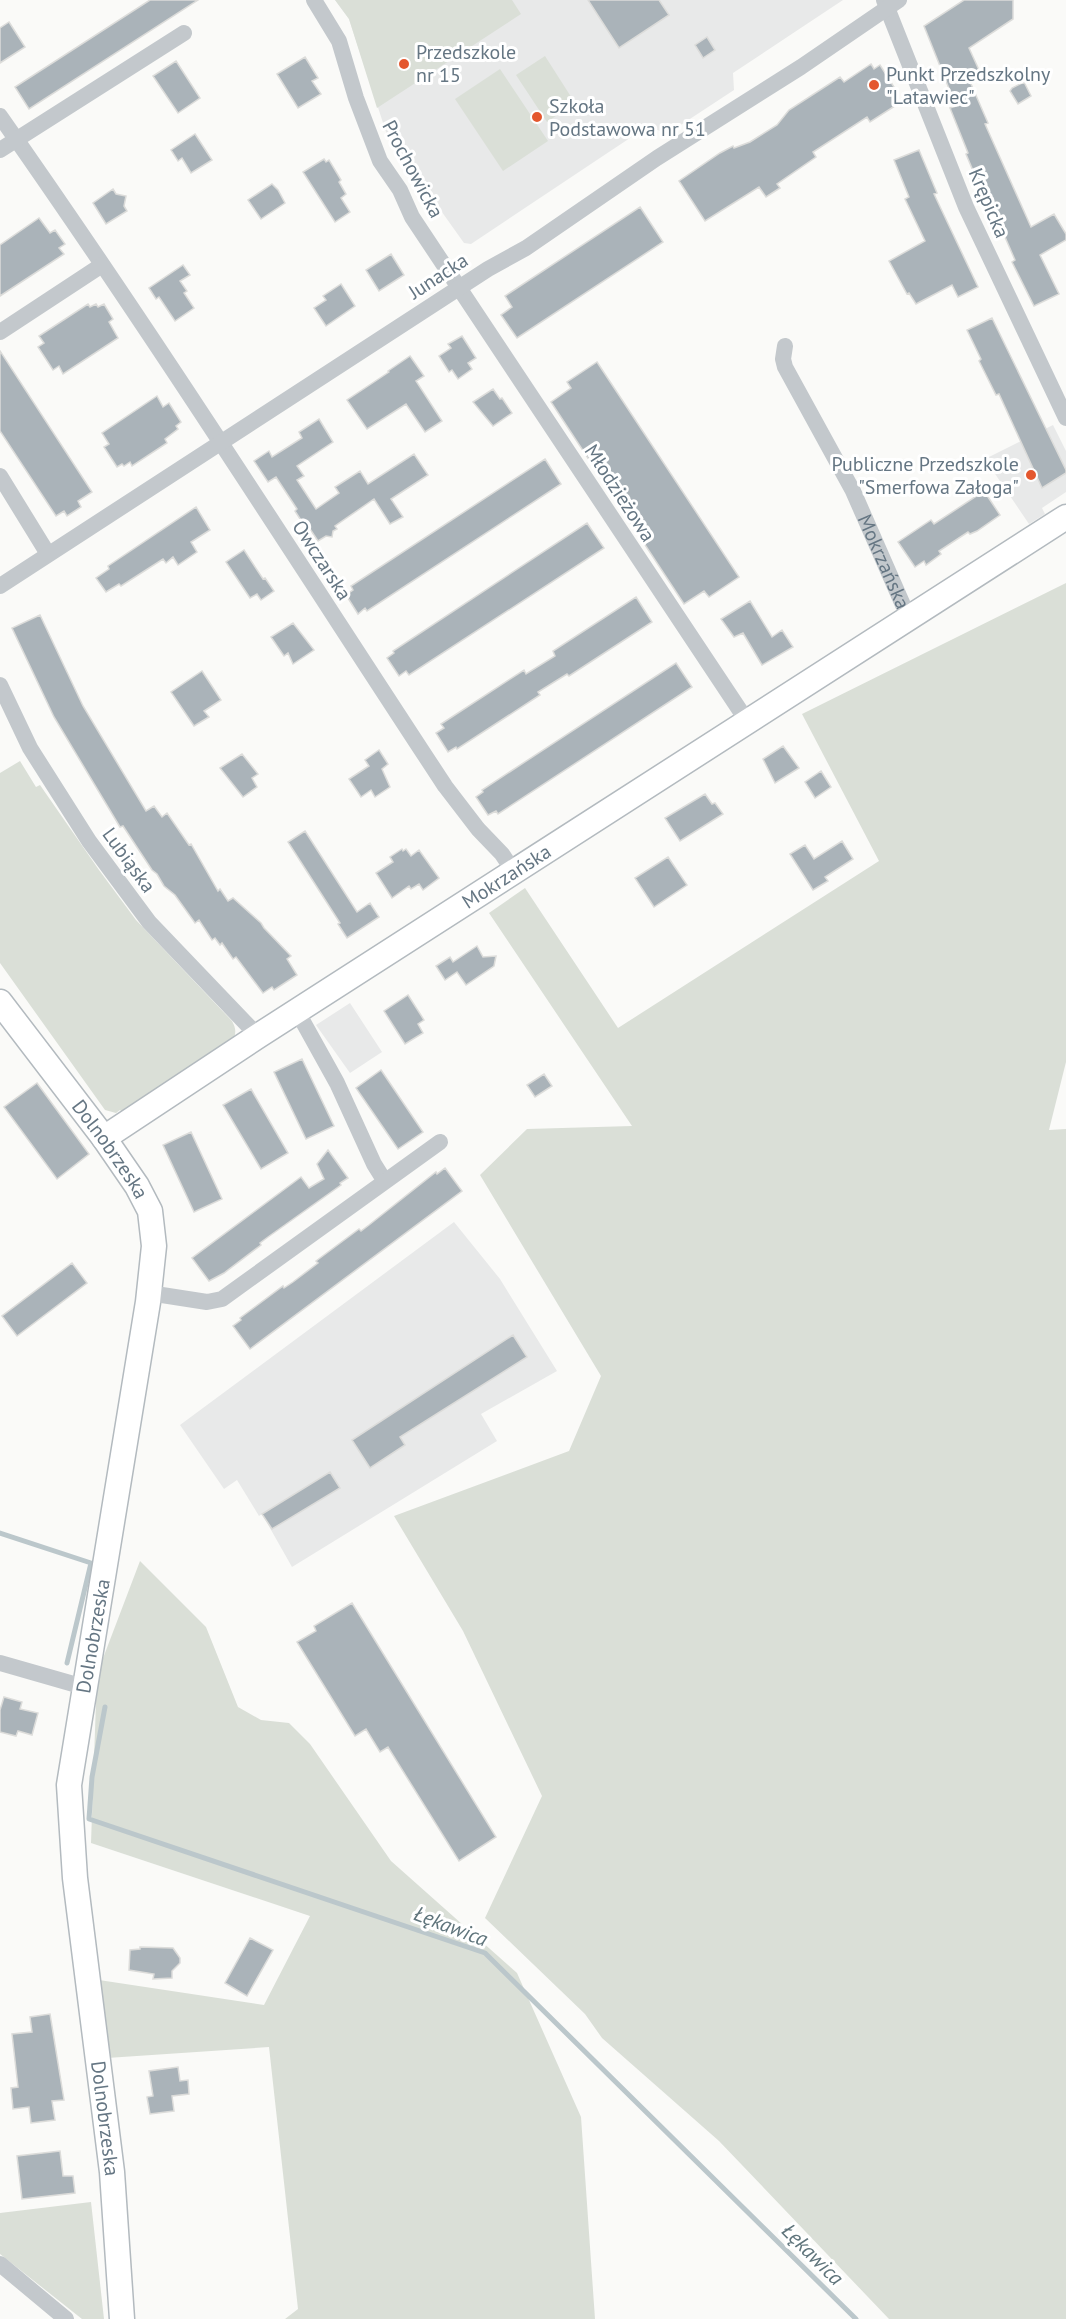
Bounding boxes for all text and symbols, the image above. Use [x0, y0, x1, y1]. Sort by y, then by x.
place label: Przedszkole nr 15 [416, 39, 516, 88]
marker: Przedszkole nr 15 [397, 57, 411, 71]
place label: Punkt Przedszkolny "Latawiec" [886, 61, 1051, 110]
marker: Punkt Przedszkolny "Latawiec" [867, 78, 881, 92]
place label: Szkoła Podstawowa nr 51 [549, 93, 706, 142]
marker: Szkoła Podstawowa nr 51 [530, 110, 544, 124]
street label: Prochowicka [376, 116, 450, 222]
street label: Krępicka [963, 164, 1015, 242]
street label: Junacka [402, 247, 473, 305]
street label: Młodzieżowa [579, 439, 661, 547]
place label: Publiczne Przedszkole "Smerfowa Załoga" [831, 451, 1019, 500]
marker: Publiczne Przedszkole "Smerfowa Załoga" [1024, 468, 1038, 482]
street label: Mokrzańska [852, 510, 916, 613]
street label: Owczarska [286, 515, 358, 605]
street label: Lubiąska [97, 822, 161, 898]
street label: Mokrzańska [457, 838, 556, 915]
street label: Dolnobrzeska [66, 1094, 154, 1203]
street label: Dolnobrzeska [70, 1577, 116, 1695]
water label: Łękawica [410, 1900, 492, 1953]
street label: Dolnobrzeska [85, 2059, 125, 2177]
water label: Łękawica [776, 2217, 850, 2291]

